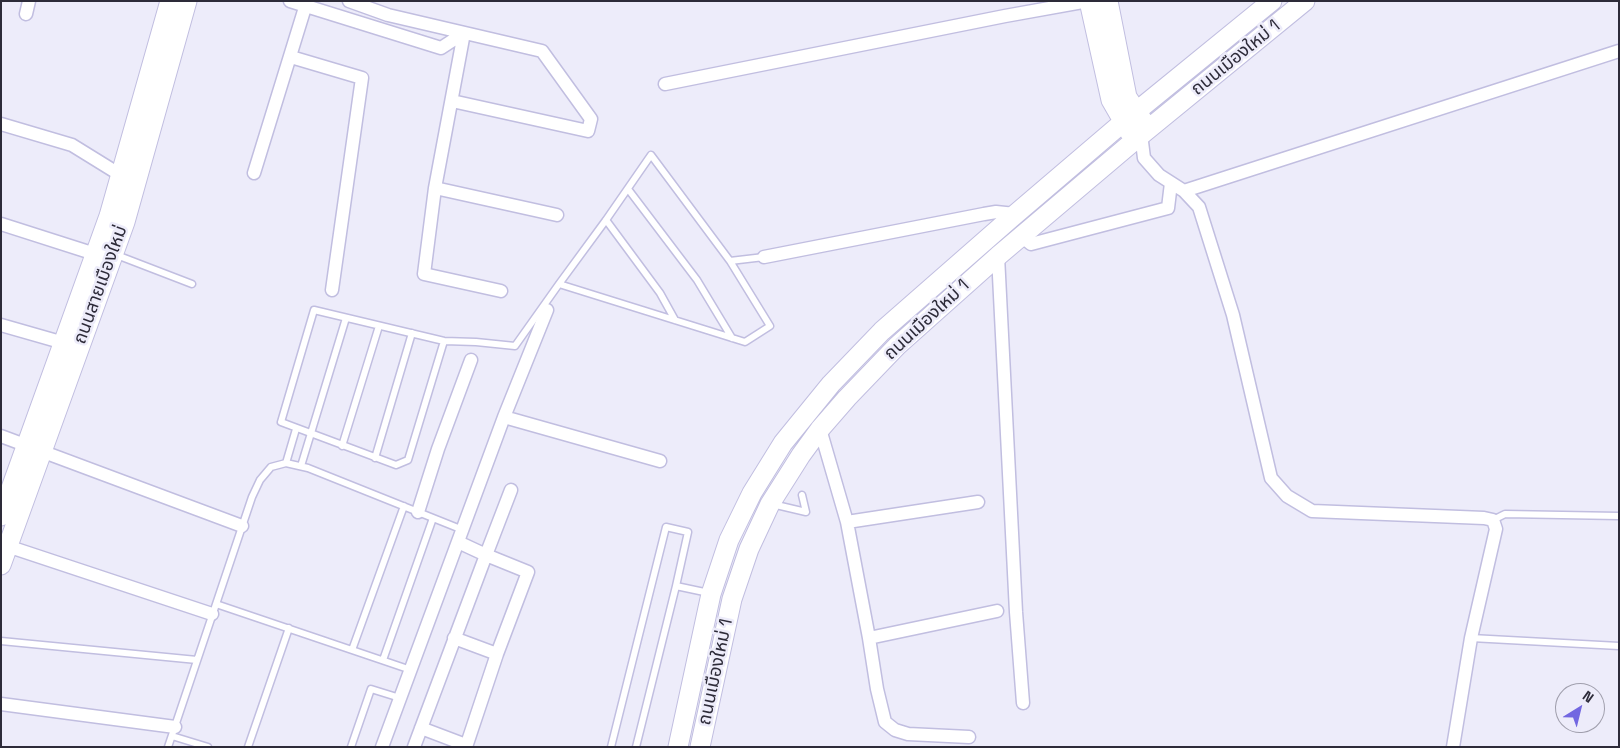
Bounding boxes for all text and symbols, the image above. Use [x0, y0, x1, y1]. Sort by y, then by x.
street label: ถนนเมืองใหม่ 1 [1187, 16, 1285, 100]
street label: ถนนสายเมืองใหม่ [70, 223, 132, 347]
street label: ถนนเมืองใหม่ 1 [880, 275, 974, 365]
street label: ถนนเมืองใหม่ 1 [694, 617, 738, 727]
north arrow [1555, 683, 1605, 733]
text: N [1579, 687, 1597, 707]

